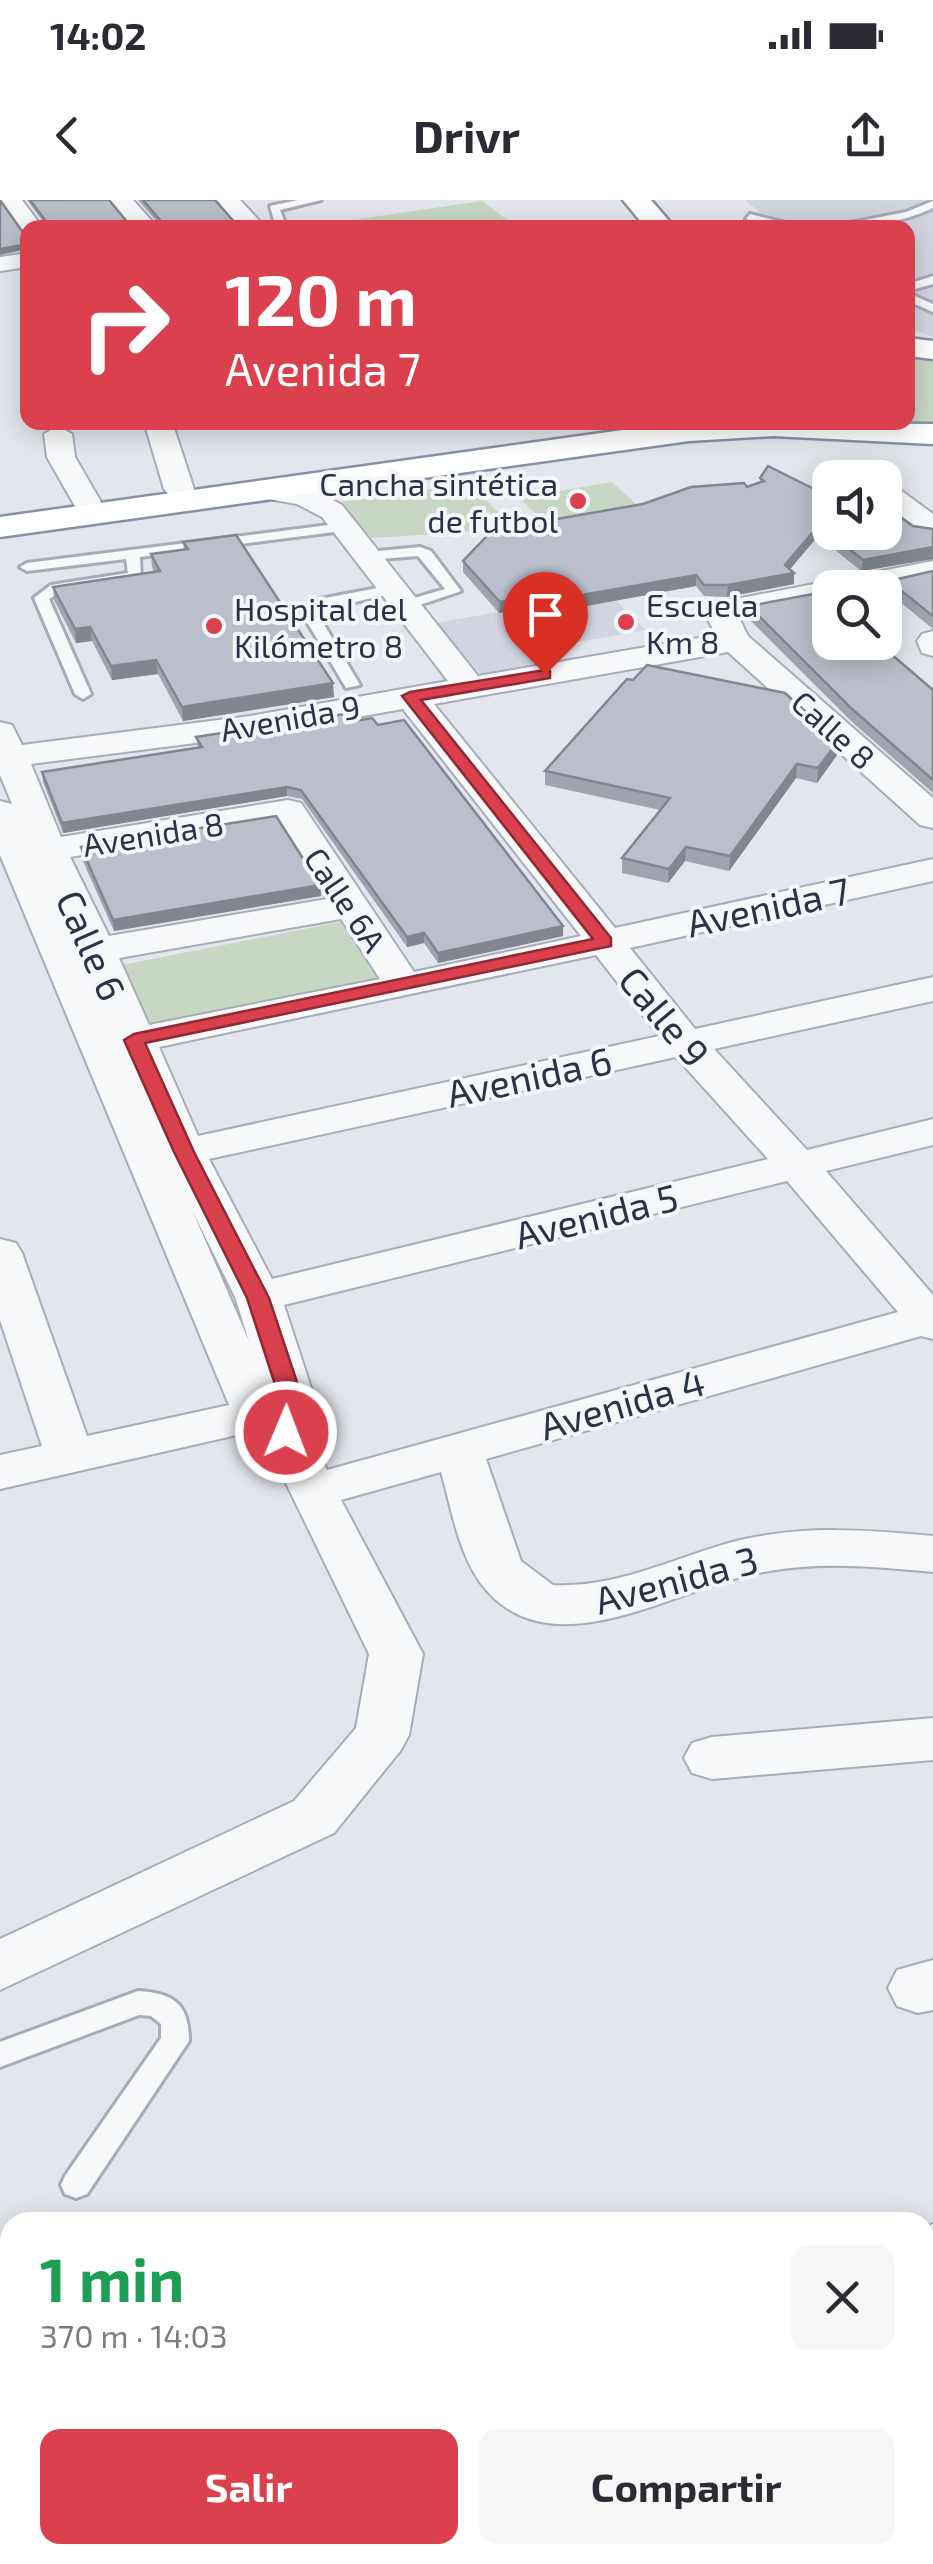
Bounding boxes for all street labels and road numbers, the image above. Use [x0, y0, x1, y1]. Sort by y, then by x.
street label: Calle 8 [785, 682, 883, 776]
street label: Avenida 9 [217, 686, 363, 748]
street label: Avenida 8 [80, 803, 226, 863]
street label: Calle 6A [297, 840, 395, 958]
street label: Avenida 7 [682, 866, 854, 946]
street label: Calle 6 [47, 883, 137, 1007]
street label: Calle 9 [610, 957, 720, 1075]
street label: Avenida 6 [442, 1036, 616, 1116]
street label: Avenida 5 [510, 1173, 682, 1257]
street label: Avenida 4 [534, 1358, 710, 1448]
street label: Avenida 3 [589, 1535, 763, 1623]

